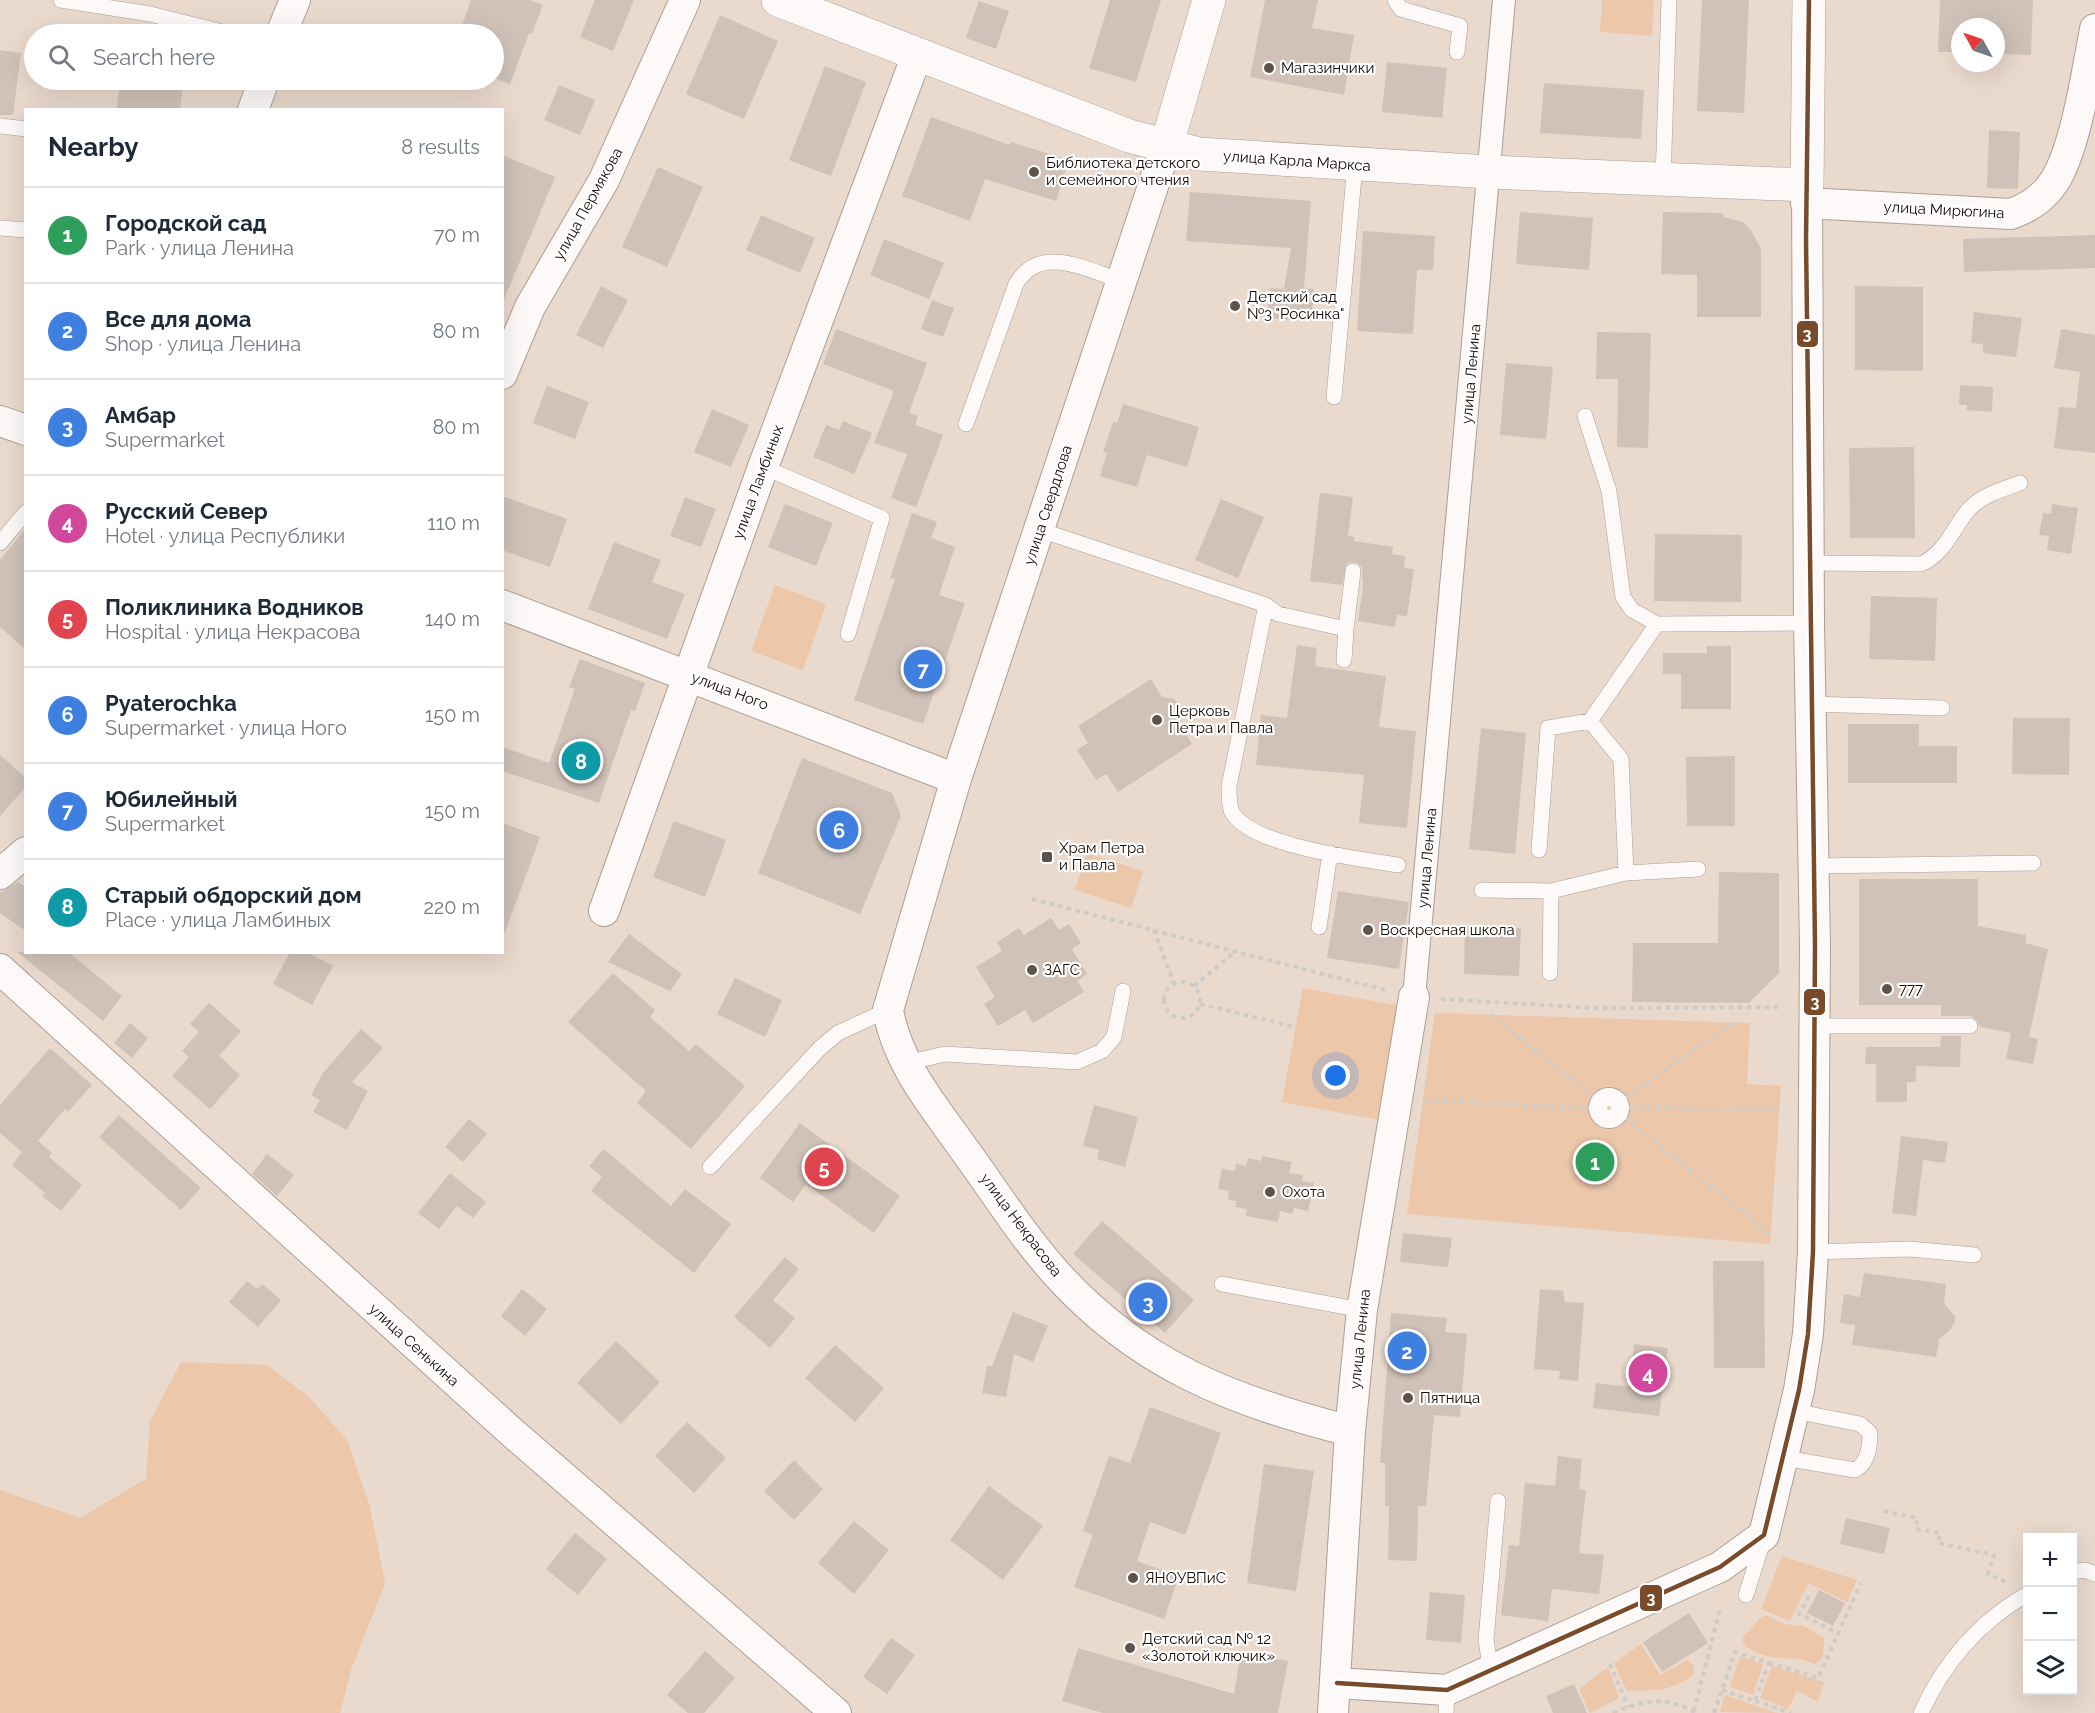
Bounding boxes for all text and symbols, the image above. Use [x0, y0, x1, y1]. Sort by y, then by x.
north arrow [1951, 18, 2005, 72]
search box [24, 24, 504, 90]
icon: search [45, 41, 78, 74]
text: Search here [93, 44, 215, 70]
place label: Магазинчики [1281, 59, 1374, 77]
marker: Магазинчики [1262, 61, 1276, 75]
text: Nearby [48, 132, 138, 162]
text: 8 results [401, 135, 480, 159]
street label: улица Пермякова [550, 145, 626, 263]
street label: улица Карла Маркса [1223, 147, 1371, 175]
place label: Библиотека детского и семейного чтения [1046, 154, 1200, 189]
marker: Библиотека детского и семейного чтения [1027, 165, 1041, 179]
street label: улица Мирюгина [1883, 198, 2005, 222]
text: Городской сад [105, 210, 267, 236]
text: 1 [63, 223, 72, 247]
text: 70 m [434, 223, 480, 247]
text: Park · улица Ленина [105, 236, 294, 260]
place label: Детский сад №3 "Росинка" [1247, 288, 1344, 323]
marker: Детский сад №3 "Росинка" [1228, 299, 1242, 313]
text: Все для дома [105, 306, 251, 332]
text: 2 [62, 319, 73, 343]
text: 80 m [432, 319, 480, 343]
line badge: 3 [1796, 320, 1819, 348]
street label: улица Ленина [1458, 323, 1484, 425]
text: 3 [1803, 325, 1812, 344]
text: Shop · улица Ленина [105, 332, 301, 356]
text: Амбар [105, 402, 176, 428]
text: 3 [62, 415, 73, 439]
text: 80 m [432, 415, 480, 439]
street label: улица Ламбиных [729, 422, 787, 542]
text: Supermarket [105, 428, 225, 452]
street label: улица Свердлова [1020, 443, 1076, 567]
text: Русский Север [105, 498, 268, 524]
text: 4 [62, 511, 73, 535]
text: 110 m [427, 511, 480, 535]
text: Hotel · улица Республики [105, 524, 345, 548]
text: Поликлиника Водников [105, 594, 364, 620]
text: 5 [62, 607, 73, 631]
text: 140 m [425, 607, 480, 631]
text: Hospital · улица Некрасова [105, 620, 360, 644]
pin: 7 [904, 646, 942, 692]
street label: улица Ного [689, 668, 771, 714]
text: Pyaterochka [105, 690, 237, 716]
place label: Церковь Петра и Павла [1169, 702, 1273, 737]
text: 6 [61, 703, 74, 727]
text: 150 m [425, 703, 480, 727]
marker: Церковь Петра и Павла [1150, 713, 1164, 727]
text: Supermarket · улица Ного [105, 716, 347, 740]
pin: 8 [562, 738, 600, 783]
text: Юбилейный [105, 786, 238, 812]
text: 7 [62, 799, 73, 823]
text: 150 m [425, 799, 480, 823]
street label: улица Ленина [1414, 807, 1440, 909]
pin: 6 [820, 808, 858, 852]
text: Supermarket [105, 812, 225, 836]
place label: Храм Петра и Павла [1059, 839, 1144, 874]
marker: Храм Петра и Павла [1040, 850, 1054, 864]
text: Старый обдорский дом [105, 882, 362, 908]
text: 8 [61, 895, 74, 919]
text: 220 m [423, 895, 480, 919]
text: Place · улица Ламбиных [105, 908, 331, 932]
place label: Воскресная школа [1380, 921, 1515, 939]
marker: Воскресная школа [1361, 923, 1375, 937]
place label: ЗАГС [1044, 961, 1080, 979]
marker: ЗАГС [1025, 963, 1039, 977]
place label: 777 [1899, 980, 1923, 998]
marker: 777 [1880, 982, 1894, 996]
line badge: 3 [1803, 988, 1826, 1016]
text: 3 [1811, 993, 1820, 1012]
your location [1321, 1061, 1350, 1090]
pin: 1 [1576, 1140, 1614, 1184]
pin: 5 [804, 1144, 844, 1190]
street label: улица Некрасова [976, 1170, 1066, 1280]
place label: Охота [1282, 1183, 1325, 1201]
marker: Охота [1263, 1185, 1277, 1199]
pin: 3 [1128, 1280, 1168, 1324]
street label: улица Ленина [1346, 1288, 1374, 1390]
street label: улица Сенькина [365, 1300, 463, 1390]
pin: 2 [1388, 1328, 1426, 1374]
pin: 4 [1628, 1350, 1668, 1396]
place label: Пятница [1420, 1389, 1480, 1407]
marker: Пятница [1401, 1391, 1415, 1405]
map controls [2023, 1533, 2077, 1695]
button: + [2023, 1533, 2077, 1587]
place label: ЯНОУВПиС [1145, 1569, 1226, 1587]
marker: ЯНОУВПиС [1126, 1571, 1140, 1585]
line badge: 3 [1639, 1584, 1663, 1612]
button: − [2023, 1587, 2077, 1641]
text: 3 [1647, 1589, 1656, 1608]
place label: Детский сад № 12 «Золотой ключик» [1142, 1630, 1275, 1665]
marker: Детский сад № 12 «Золотой ключик» [1123, 1641, 1137, 1655]
button: layers [2023, 1641, 2077, 1695]

